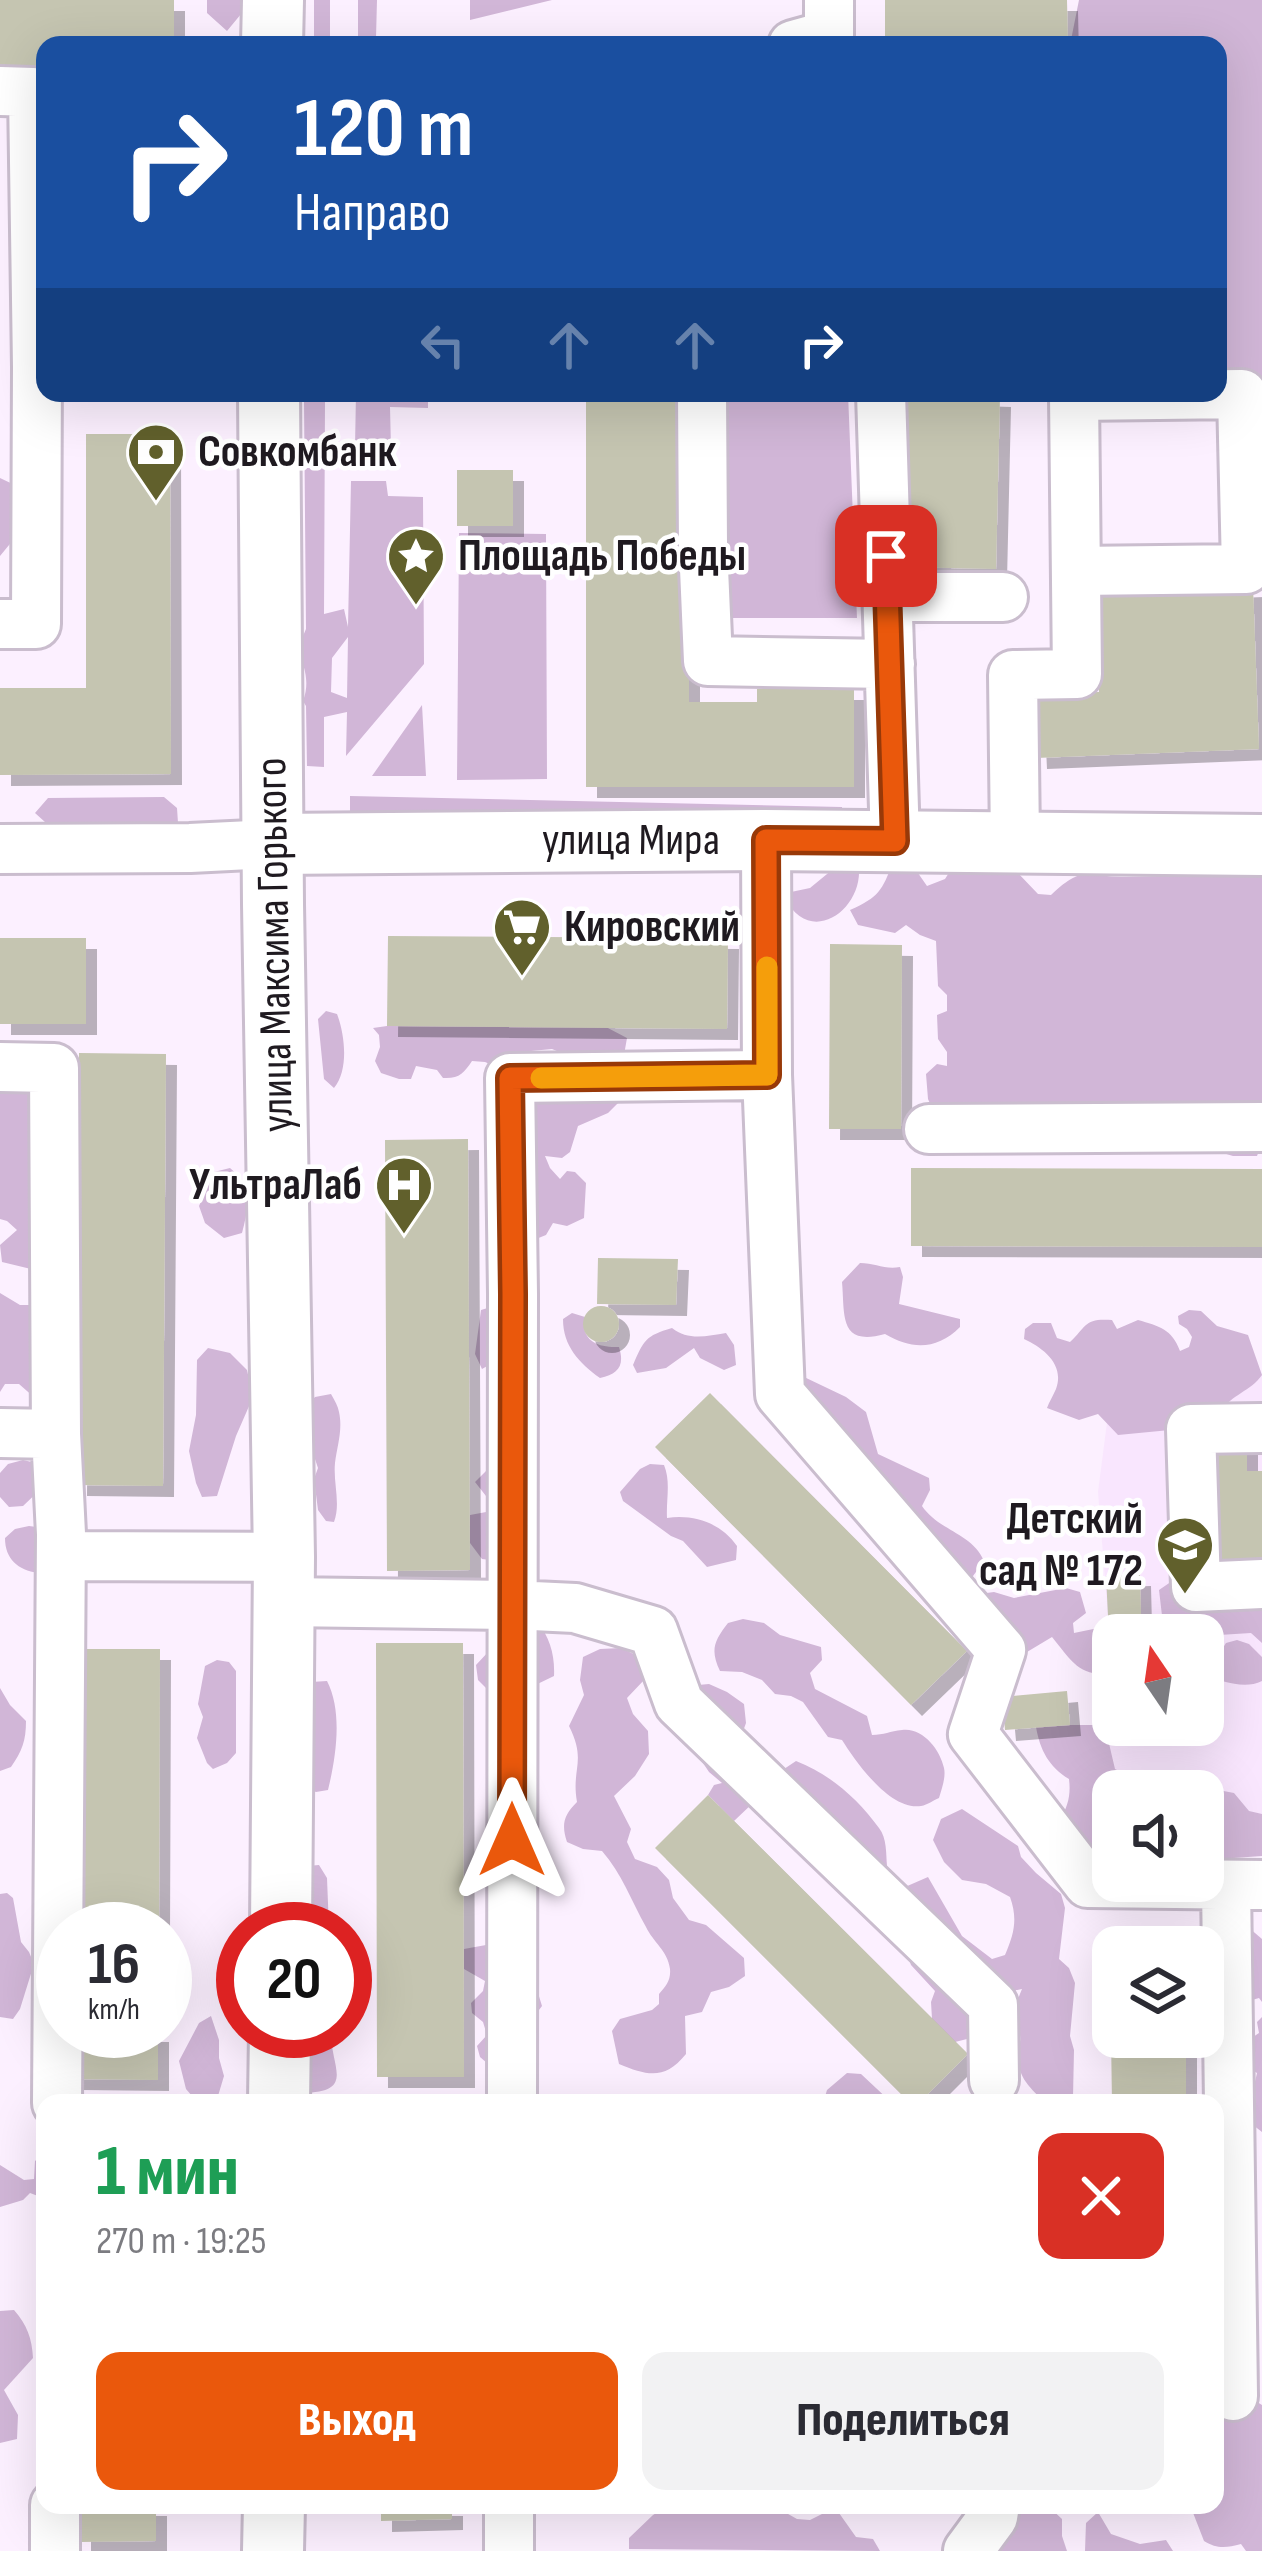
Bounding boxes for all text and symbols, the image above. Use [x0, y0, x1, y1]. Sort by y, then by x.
text: 120 m [294, 79, 473, 180]
icon: right [96, 84, 252, 240]
text: Направо [294, 181, 451, 246]
icon: left [410, 312, 476, 378]
icon: ahead [536, 312, 602, 378]
icon: ahead [662, 312, 728, 378]
icon: right [788, 312, 854, 378]
bank icon: Совкомбанк [125, 421, 187, 503]
place label: Совкомбанк [198, 425, 396, 480]
pin [835, 505, 937, 607]
icon: arrive [853, 523, 919, 589]
place icon: Площадь Победы [385, 525, 447, 607]
place label: Площадь Победы [458, 529, 746, 584]
street label: улица Максима Горького [244, 757, 306, 1133]
street label: улица Мира [542, 813, 720, 868]
supermarket icon: Кировский [491, 896, 553, 978]
place label: Кировский [564, 900, 740, 955]
hospital icon: УльтраЛаб [373, 1154, 435, 1236]
place label: УльтраЛаб [189, 1158, 362, 1213]
place label: Детский сад № 172 [979, 1492, 1143, 1599]
school or university icon: Детский сад № 172 [1154, 1514, 1216, 1596]
north arrow [1092, 1614, 1224, 1746]
map controls [1092, 1614, 1224, 2058]
button: sound [1092, 1770, 1224, 1902]
position arrow [449, 1777, 575, 1903]
speed limit sign: 20 [216, 1902, 372, 2058]
button: layers [1092, 1926, 1224, 2058]
text: 16 [88, 1929, 140, 2001]
text: km/h [88, 1992, 140, 2028]
text: 1 мин [96, 2129, 239, 2216]
button: close [1038, 2133, 1164, 2259]
text: 270 m · 19:25 [96, 2218, 266, 2265]
button: Выход [96, 2352, 618, 2490]
button: Поделиться [642, 2352, 1164, 2490]

